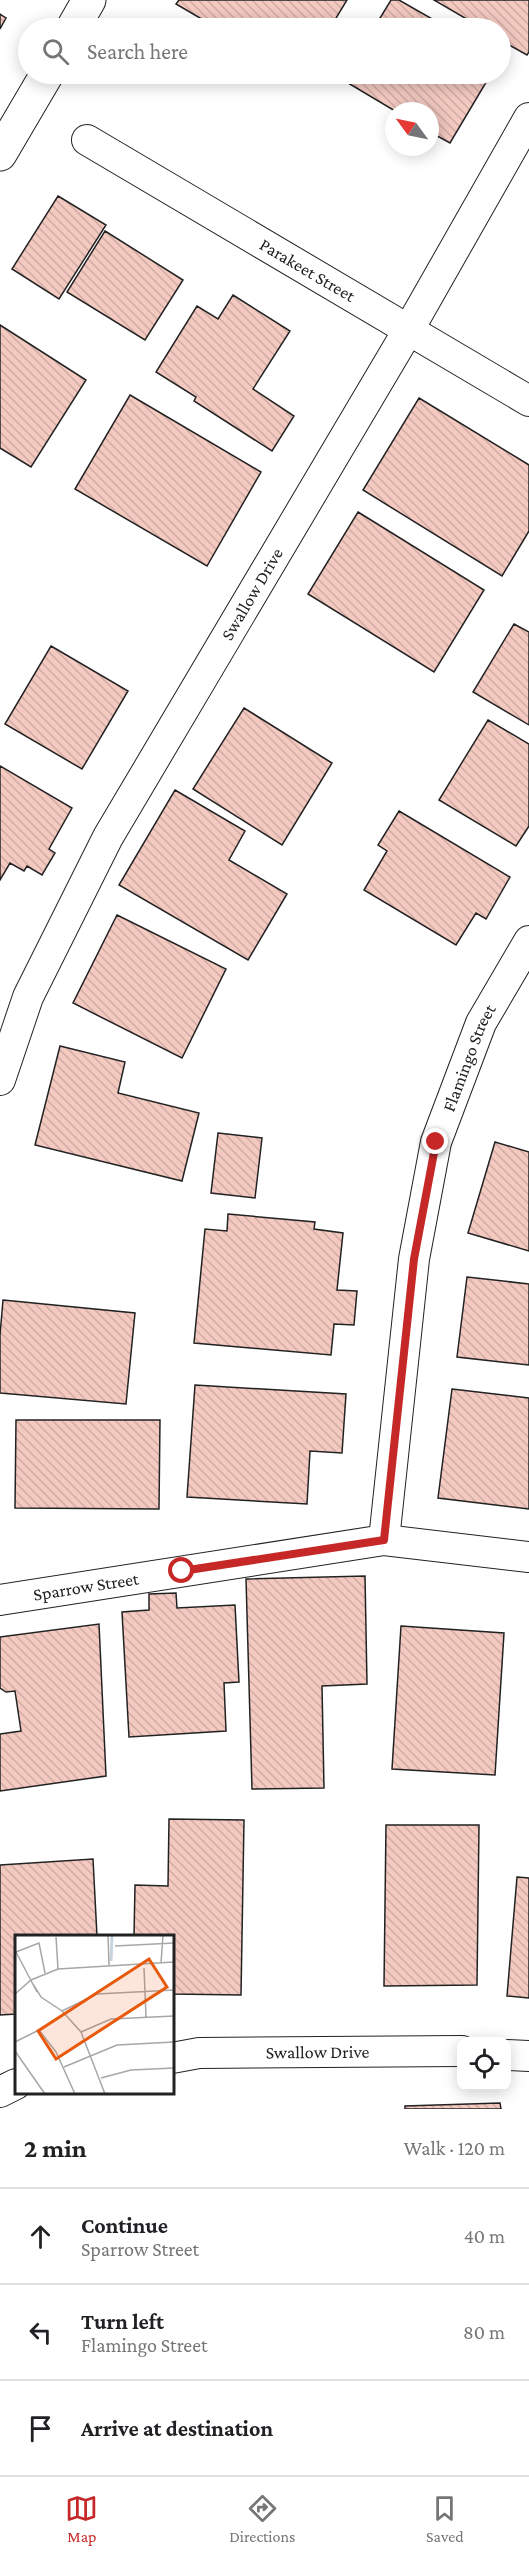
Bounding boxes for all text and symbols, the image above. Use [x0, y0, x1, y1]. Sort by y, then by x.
search box [18, 18, 511, 84]
icon: search [39, 35, 72, 68]
text: Search here [87, 39, 188, 64]
north arrow [385, 102, 439, 156]
street label: Parakeet Street [256, 234, 360, 307]
street label: Swallow Drive [217, 544, 287, 644]
street label: Flamingo Street [438, 1000, 500, 1114]
route end [422, 1128, 448, 1154]
route start [168, 1557, 194, 1583]
street label: Sparrow Street [32, 1568, 141, 1605]
inset map [15, 1935, 174, 2094]
map controls [457, 2037, 511, 2091]
button: locate [457, 2037, 511, 2091]
street label: Swallow Drive [266, 2042, 370, 2062]
text: 2 min [24, 2134, 87, 2163]
text: Walk · 120 m [404, 2137, 505, 2159]
text: Continue [81, 2213, 168, 2238]
icon: ahead [24, 2220, 57, 2253]
text: 40 m [464, 2225, 505, 2247]
text: Sparrow Street [81, 2238, 199, 2260]
text: Turn left [81, 2309, 164, 2334]
icon: left [24, 2316, 57, 2349]
text: 80 m [463, 2321, 505, 2343]
text: Flamingo Street [81, 2334, 208, 2356]
icon: arrive [24, 2412, 57, 2445]
text: Arrive at destination [81, 2416, 273, 2441]
tab: Map [65, 2492, 98, 2545]
tab: Directions [229, 2492, 295, 2545]
tab: Saved [426, 2492, 464, 2545]

